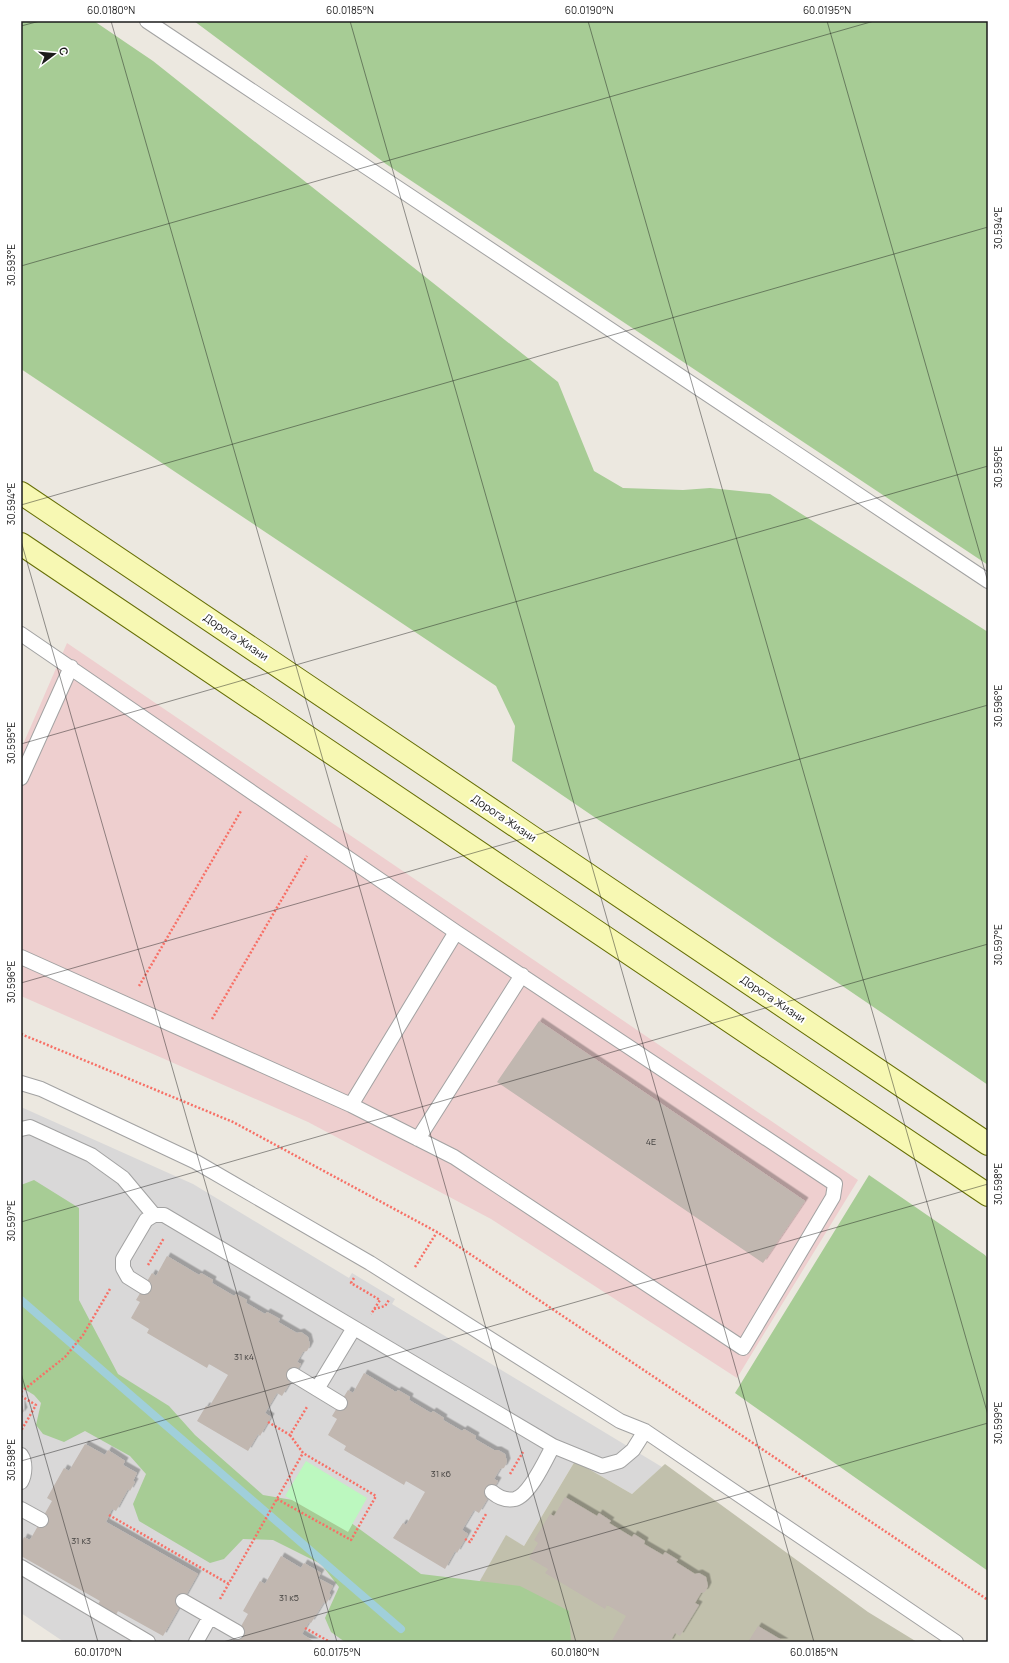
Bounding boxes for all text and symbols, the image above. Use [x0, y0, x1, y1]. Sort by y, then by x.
text: 60.0180°N [87, 3, 135, 17]
text: 60.0185°N [326, 3, 374, 17]
text: 60.0190°N [565, 3, 613, 17]
text: 60.0195°N [803, 3, 851, 17]
north arrow [34, 34, 74, 74]
text: С [56, 45, 72, 57]
text: 30.594°E [991, 207, 1005, 249]
text: 30.593°E [4, 244, 18, 286]
text: 30.595°E [991, 446, 1005, 488]
text: 30.594°E [4, 483, 18, 525]
street label: Дорога Жизни [201, 609, 272, 664]
text: 30.596°E [991, 684, 1005, 727]
text: 30.595°E [4, 722, 18, 764]
street label: Дорога Жизни [469, 790, 540, 845]
text: 30.597°E [991, 924, 1005, 966]
text: 30.596°E [4, 960, 18, 1003]
street label: Дорога Жизни [738, 971, 809, 1026]
house number: 4Е [646, 1135, 656, 1148]
text: 30.598°E [991, 1163, 1005, 1205]
text: 30.597°E [4, 1200, 18, 1242]
house number: 31 к4 [234, 1350, 254, 1363]
text: 30.599°E [991, 1401, 1005, 1444]
text: 30.598°E [4, 1439, 18, 1481]
house number: 31 к6 [431, 1467, 452, 1480]
house number: 31 к3 [71, 1534, 91, 1547]
house number: 31 к5 [279, 1591, 299, 1604]
text: 60.0170°N [74, 1645, 122, 1659]
text: 60.0175°N [314, 1645, 361, 1659]
text: 60.0180°N [551, 1645, 599, 1659]
text: 60.0185°N [790, 1645, 838, 1659]

